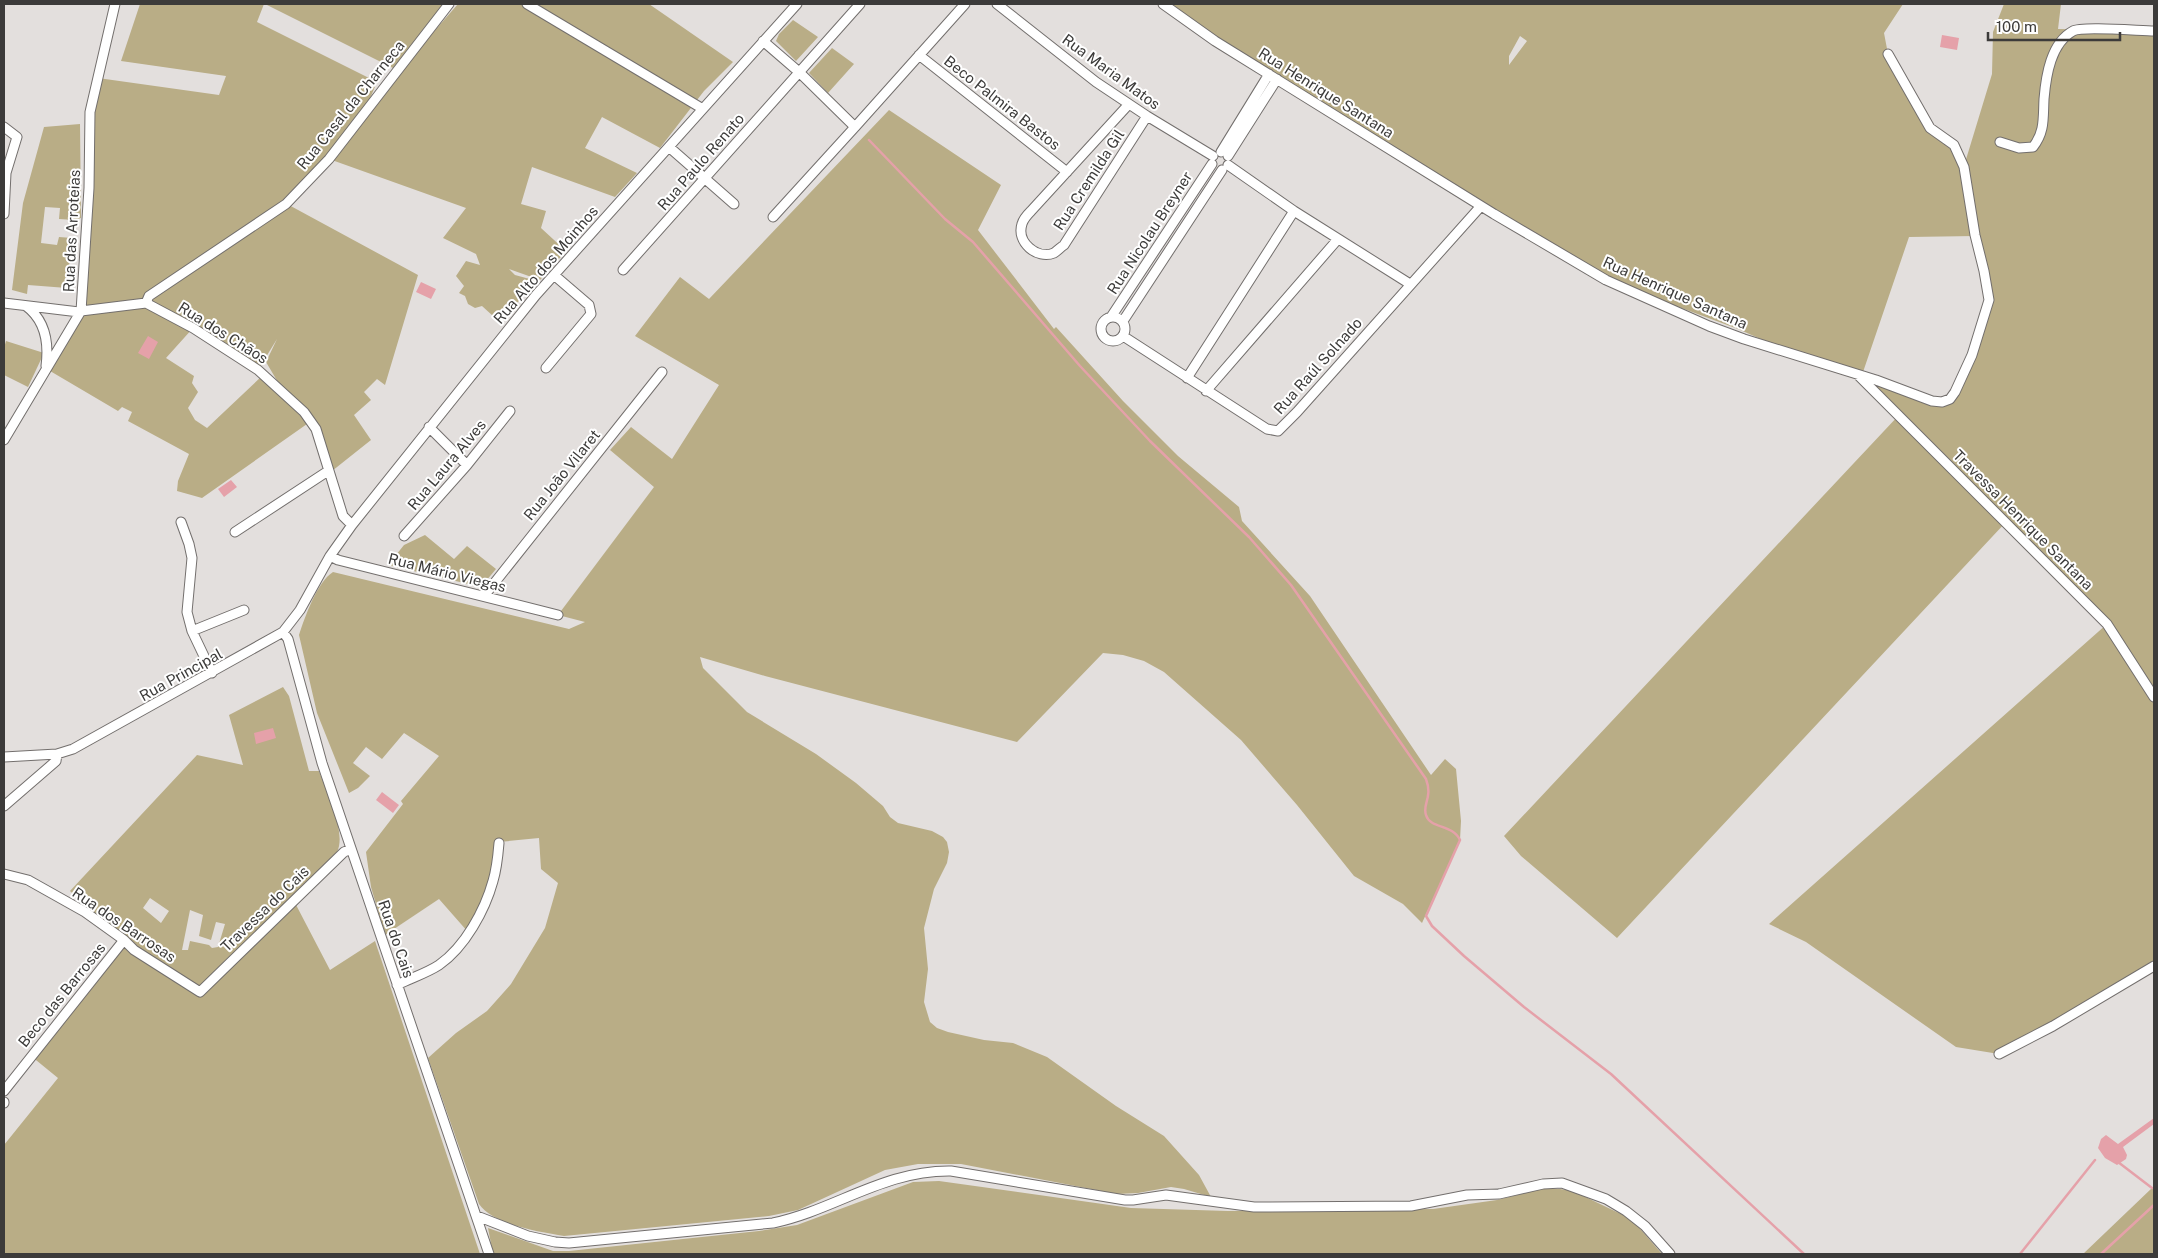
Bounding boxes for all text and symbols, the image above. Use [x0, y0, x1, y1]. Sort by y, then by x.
scale bar [1988, 10, 2120, 42]
text: 100 m [1996, 18, 2037, 35]
street label: Rua Maria Matos [1059, 30, 1163, 113]
street label: Rua Casal da Charneca [293, 37, 408, 172]
street label: Rua Henrique Santana [1256, 44, 1397, 141]
street label: Beco Palmira Bastos [941, 52, 1064, 153]
street label: Rua Paulo Renato [654, 110, 747, 213]
street label: Rua Cremilda Gil [1050, 126, 1127, 233]
street label: Rua Nicolau Breyner [1104, 168, 1196, 297]
street label: Rua das Arroteias [60, 169, 83, 293]
street label: Rua Alto dos Moinhos [490, 202, 601, 327]
street label: Rua Henrique Santana [1600, 253, 1750, 332]
street label: Rua dos Chãos [175, 298, 271, 367]
street label: Rua Raúl Solnado [1270, 314, 1365, 417]
street label: Rua Laura Alves [404, 416, 489, 513]
street label: Rua João Vilaret [520, 426, 603, 523]
street label: Travessa Henrique Santana [1950, 446, 2097, 593]
street label: Rua Mário Viegas [387, 550, 508, 595]
street label: Rua Principal [136, 645, 225, 704]
street label: Travessa do Cais [217, 862, 312, 955]
street label: Rua dos Barrosas [69, 884, 179, 965]
street label: Rua do Cais [375, 898, 418, 980]
street label: Beco das Barrosas [15, 939, 109, 1050]

